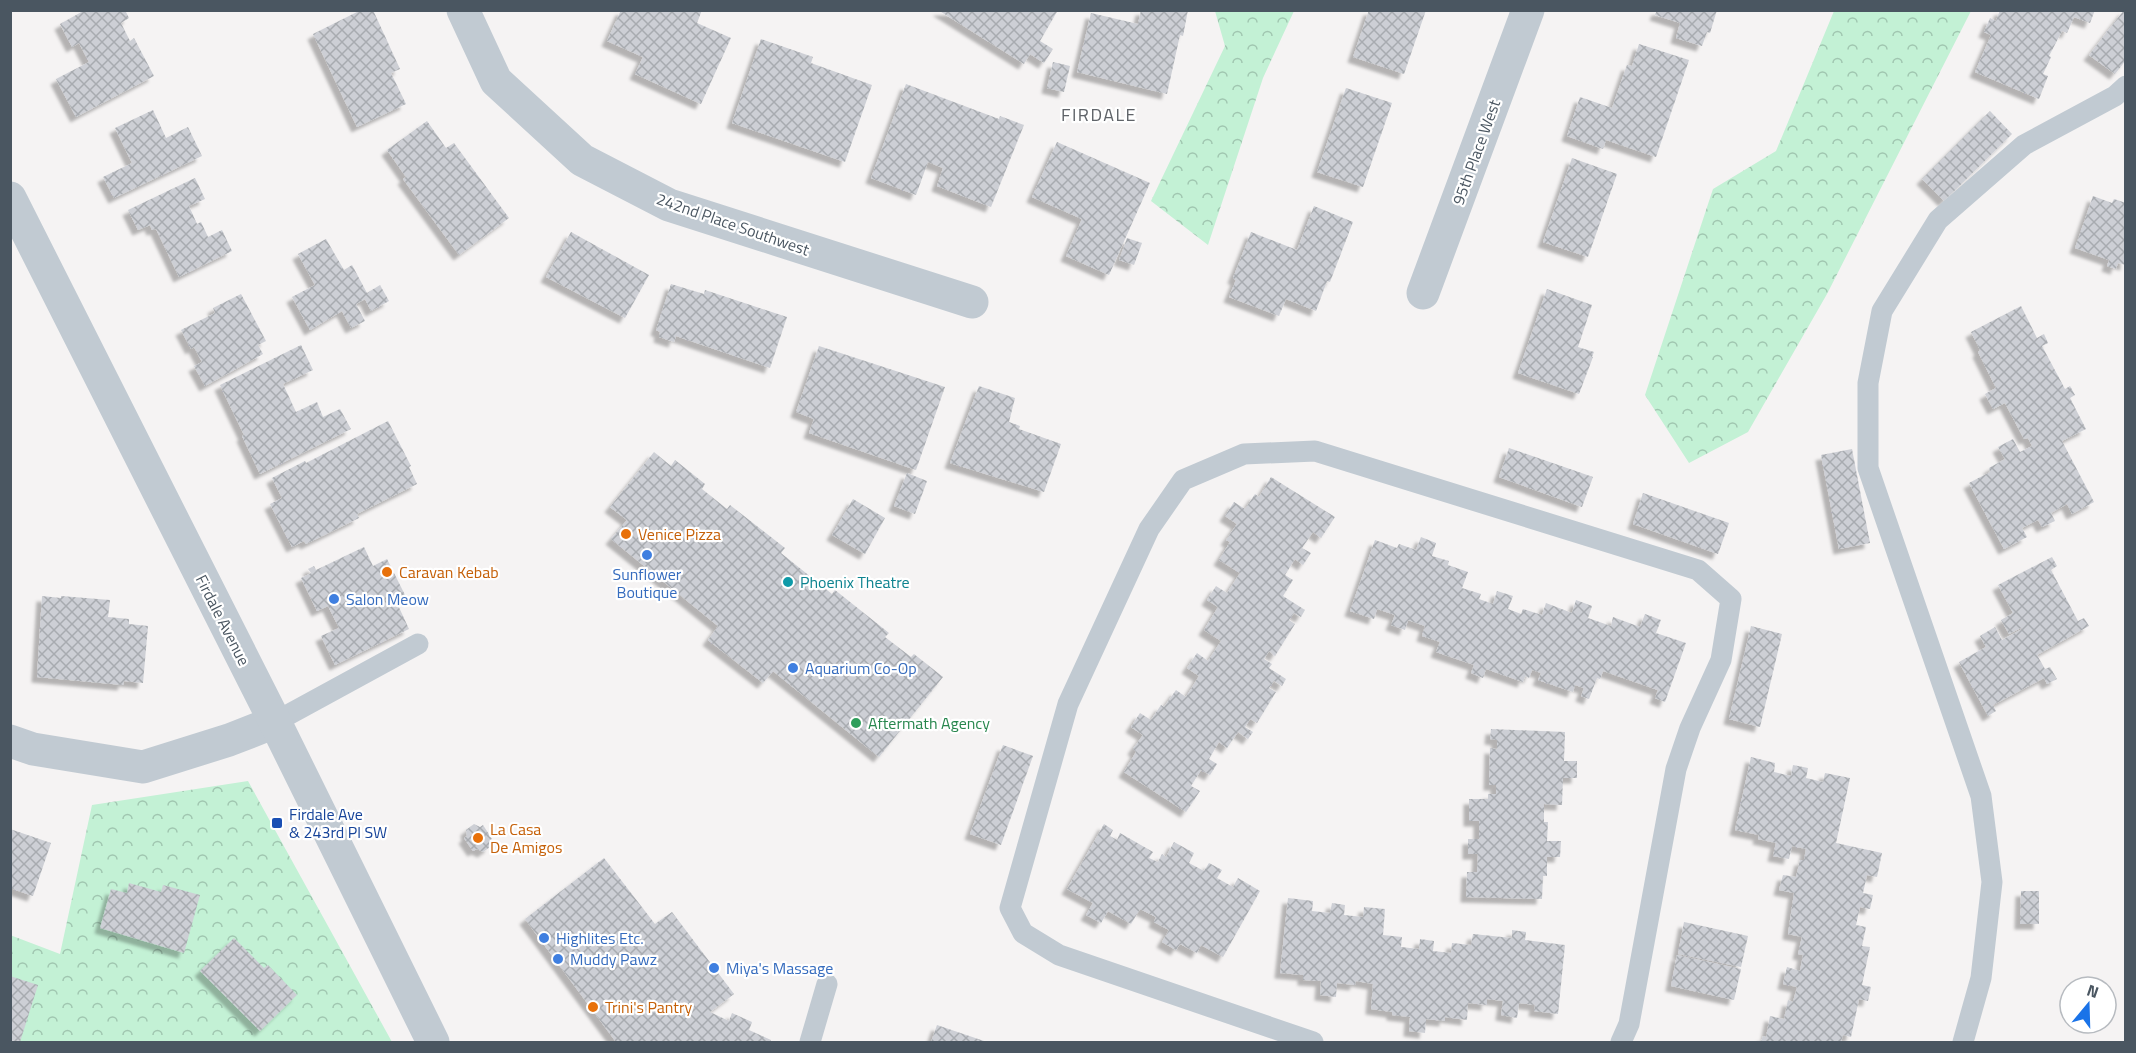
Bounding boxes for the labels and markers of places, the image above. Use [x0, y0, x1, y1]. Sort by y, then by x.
place label: Venice Pizza [638, 522, 721, 546]
marker: Venice Pizza [619, 527, 633, 541]
marker: Sunflower Boutique [640, 548, 654, 562]
place label: Caravan Kebab [399, 560, 499, 584]
place label: Sunflower Boutique [613, 562, 682, 604]
marker: Caravan Kebab [380, 565, 394, 579]
place label: Phoenix Theatre [800, 570, 910, 594]
marker: Phoenix Theatre [781, 575, 795, 589]
place label: Salon Meow [346, 587, 429, 611]
marker: Salon Meow [327, 592, 341, 606]
place label: Aquarium Co-Op [805, 656, 917, 680]
marker: Aquarium Co-Op [786, 661, 800, 675]
place label: Aftermath Agency [868, 711, 990, 735]
marker: Aftermath Agency [849, 716, 863, 730]
place label: Firdale Ave & 243rd Pl SW [289, 802, 387, 844]
marker: Firdale Ave & 243rd Pl SW [270, 816, 284, 830]
place label: La Casa De Amigos [490, 817, 562, 859]
marker: La Casa De Amigos [471, 831, 485, 845]
place label: Highlites Etc. [556, 926, 644, 950]
marker: Highlites Etc. [537, 931, 551, 945]
place label: Muddy Pawz [570, 947, 657, 971]
marker: Muddy Pawz [551, 952, 565, 966]
place label: Miya's Massage [726, 956, 833, 980]
marker: Miya's Massage [707, 961, 721, 975]
place label: Trini's Pantry [605, 995, 693, 1019]
marker: Trini's Pantry [586, 1000, 600, 1014]

